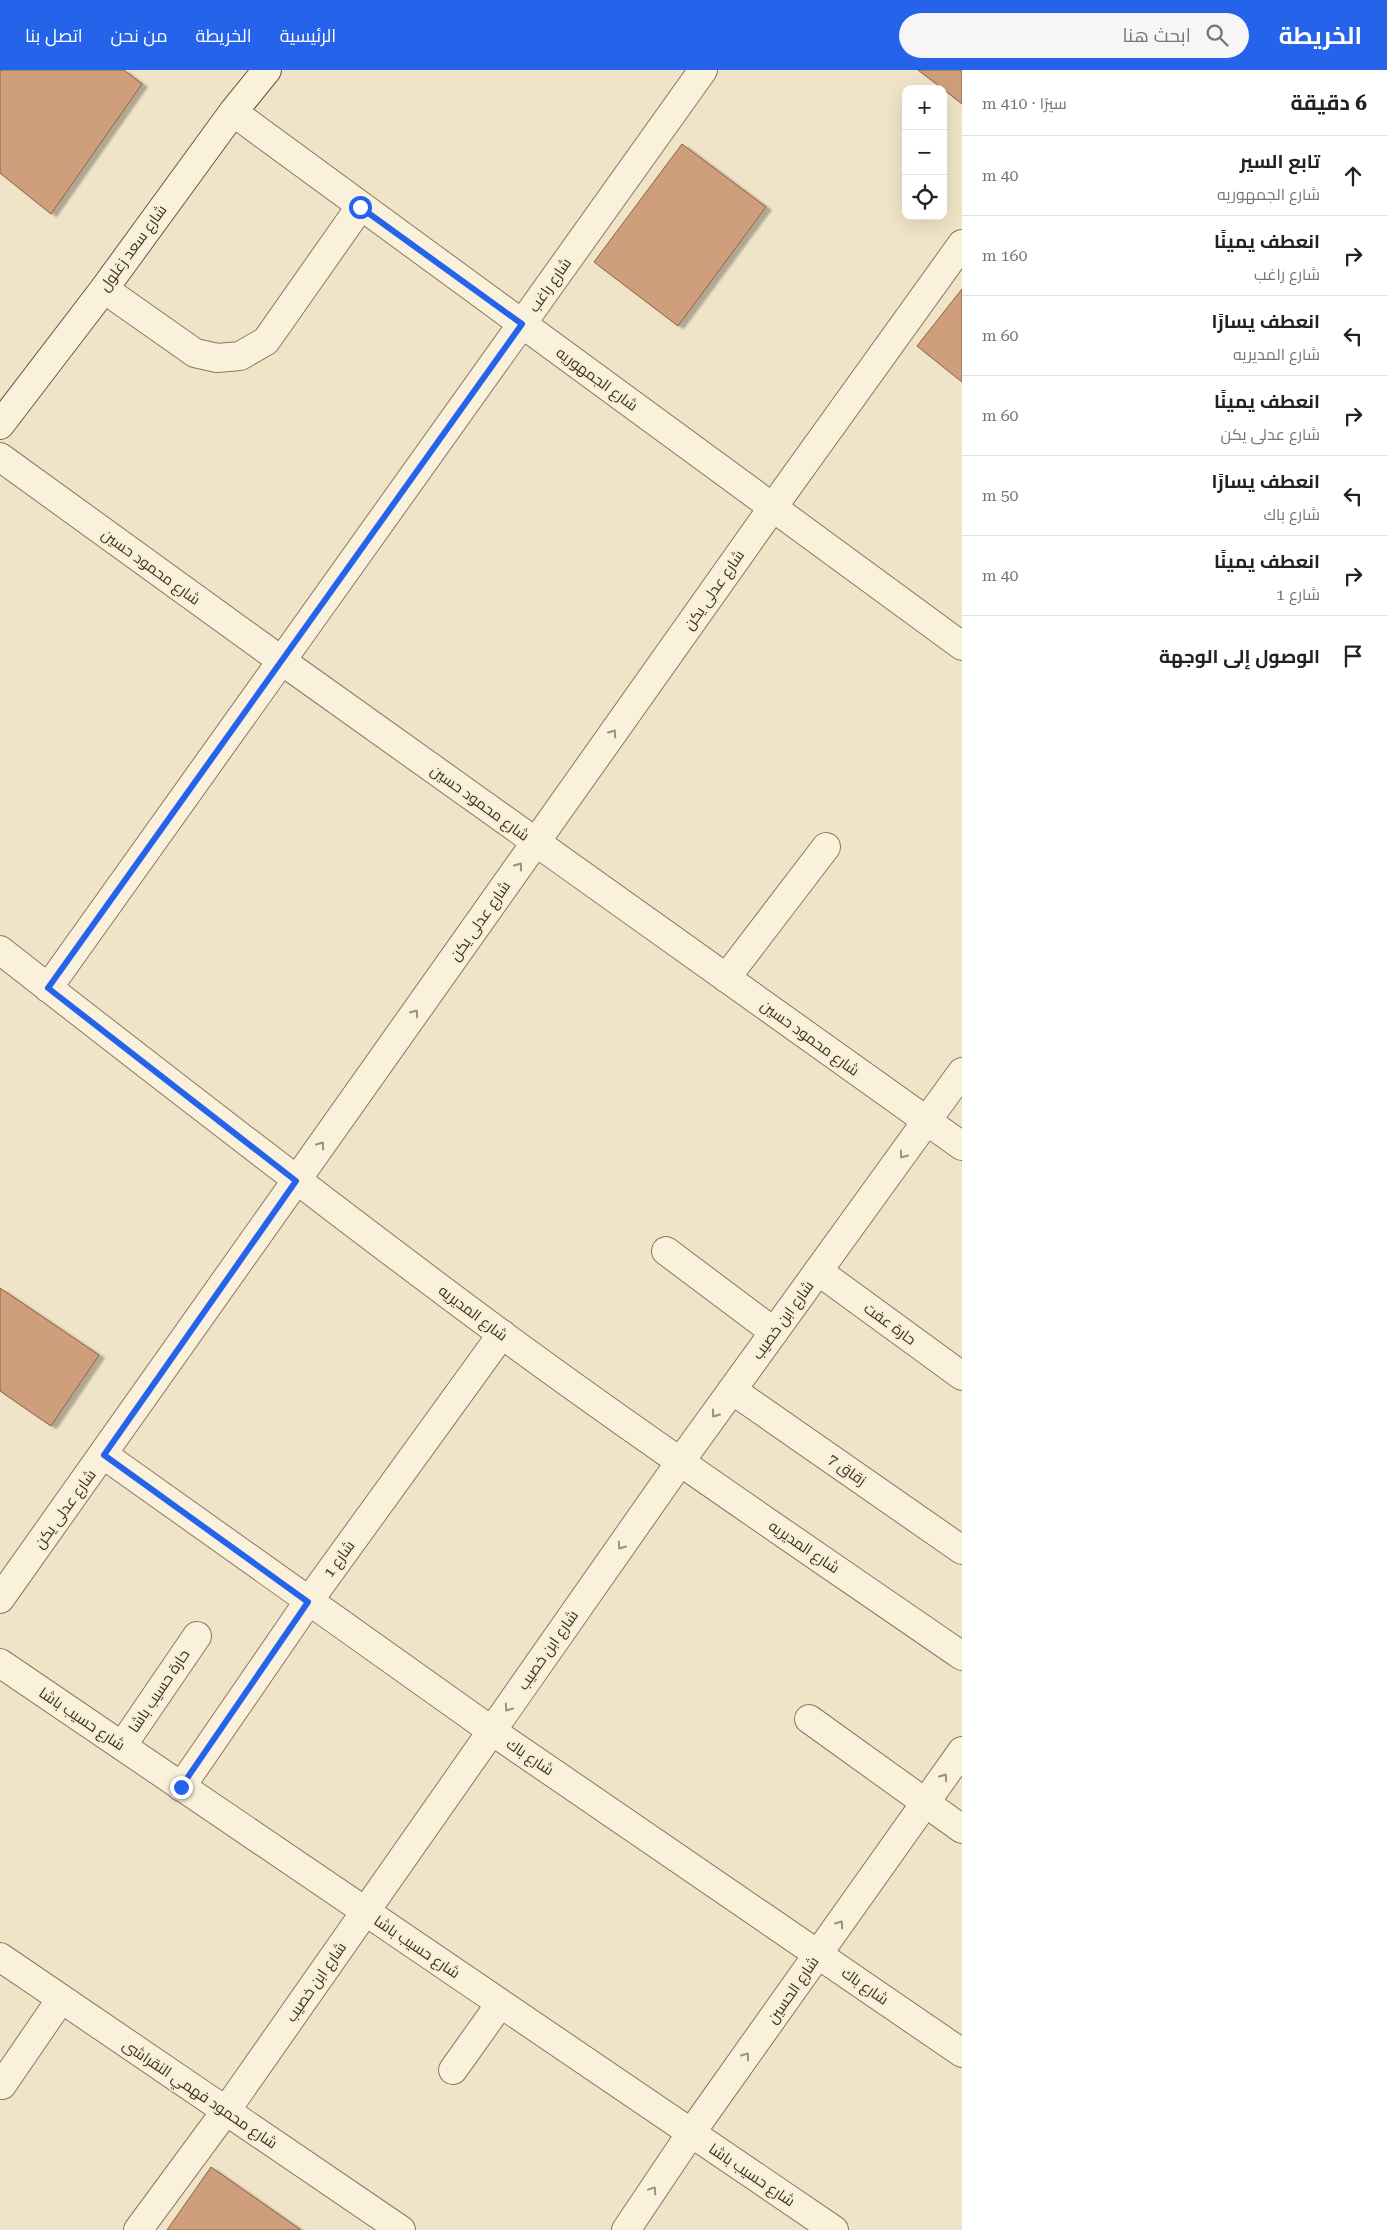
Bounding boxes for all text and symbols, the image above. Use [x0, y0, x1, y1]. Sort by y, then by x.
search box [899, 13, 1249, 58]
icon: search [1203, 21, 1231, 49]
text: الخريطة [1279, 22, 1362, 50]
text: ابحث هنا [1123, 24, 1191, 47]
text: اتصل بنا [25, 25, 83, 46]
text: من نحن [111, 25, 167, 46]
text: الخريطة [195, 25, 252, 46]
text: الرئيسية [280, 25, 336, 46]
map controls [902, 85, 947, 220]
button: + [902, 85, 947, 130]
text: 6 دقيقة [1291, 91, 1367, 115]
text: سيرًا · 410 m [982, 94, 1067, 113]
button: − [902, 130, 947, 175]
text: تابع السير [1240, 150, 1320, 173]
icon: ahead [1339, 162, 1367, 190]
text: 40 m [982, 166, 1019, 185]
button: locate [902, 175, 947, 220]
text: شارع الجمهوريه [1217, 185, 1320, 204]
route start [349, 196, 372, 219]
street label: شارع سعد زغلول [96, 201, 172, 296]
text: انعطف يمينًا [1214, 230, 1320, 253]
icon: right [1339, 242, 1367, 270]
text: 160 m [982, 246, 1028, 265]
street label: شارع راغب [525, 254, 577, 317]
text: شارع راغب [1254, 265, 1320, 284]
text: انعطف يسارًا [1212, 310, 1320, 333]
icon: left [1339, 322, 1367, 350]
text: 60 m [982, 326, 1019, 345]
street label: شارع الجمهوريه [551, 343, 641, 416]
text: شارع المديريه [1233, 345, 1320, 364]
text: انعطف يمينًا [1214, 390, 1320, 413]
icon: right [1339, 402, 1367, 430]
text: 60 m [982, 406, 1019, 425]
text: شارع عدلى يكن [1221, 425, 1320, 444]
text: انعطف يسارًا [1212, 470, 1320, 493]
icon: left [1339, 482, 1367, 510]
text: 50 m [982, 486, 1019, 505]
text: شارع باك [1263, 505, 1320, 524]
street label: شارع محمود حسين [97, 525, 204, 610]
street label: شارع عدلى يكن [680, 547, 750, 634]
text: انعطف يمينًا [1214, 550, 1320, 573]
icon: right [1339, 562, 1367, 590]
text: 40 m [982, 566, 1019, 585]
text: شارع 1 [1276, 585, 1320, 604]
icon: arrive [1339, 642, 1367, 670]
text: الوصول إلى الوجهة [1159, 645, 1320, 668]
one-way arrow [607, 729, 616, 739]
street label: شارع محمود حسين [426, 761, 533, 846]
one-way arrow [513, 862, 522, 871]
street label: شارع عدلى يكن [446, 878, 516, 965]
street label: شارع محمود حسين [756, 996, 863, 1081]
one-way arrow [409, 1009, 418, 1018]
one-way arrow [315, 1141, 324, 1151]
one-way arrow [900, 1149, 909, 1159]
street label: شارع ابن خصيب [748, 1277, 819, 1364]
street label: شارع المديريه [434, 1281, 511, 1346]
street label: حارة عفت [860, 1299, 920, 1349]
one-way arrow [712, 1408, 721, 1418]
street label: زقاق 7 [824, 1450, 870, 1490]
street label: شارع عدلى يكن [30, 1466, 101, 1553]
street label: شارع المديريه [764, 1517, 843, 1579]
street label: شارع 1 [320, 1537, 360, 1582]
one-way arrow [618, 1540, 627, 1550]
street label: شارع ابن خصيب [514, 1607, 584, 1694]
street label: حارة حسيب باشا [125, 1646, 193, 1736]
street label: شارع حسيب باشا [34, 1684, 128, 1756]
one-way arrow [505, 1702, 514, 1712]
street label: شارع باك [502, 1735, 557, 1781]
one-way arrow [938, 1773, 947, 1783]
route end [170, 1776, 193, 1799]
street label: شارع حسيب باشا [369, 1912, 463, 1984]
one-way arrow [834, 1920, 843, 1929]
street label: شارع ابن خصيب [282, 1939, 352, 2026]
street label: شارع الحسين [763, 1953, 824, 2028]
street label: شارع باك [837, 1963, 892, 2010]
street label: شارع محمود فهمي النقراشى [118, 2036, 281, 2155]
one-way arrow [740, 2052, 749, 2062]
street label: شارع حسيب باشا [704, 2140, 798, 2212]
one-way arrow [647, 2186, 656, 2195]

